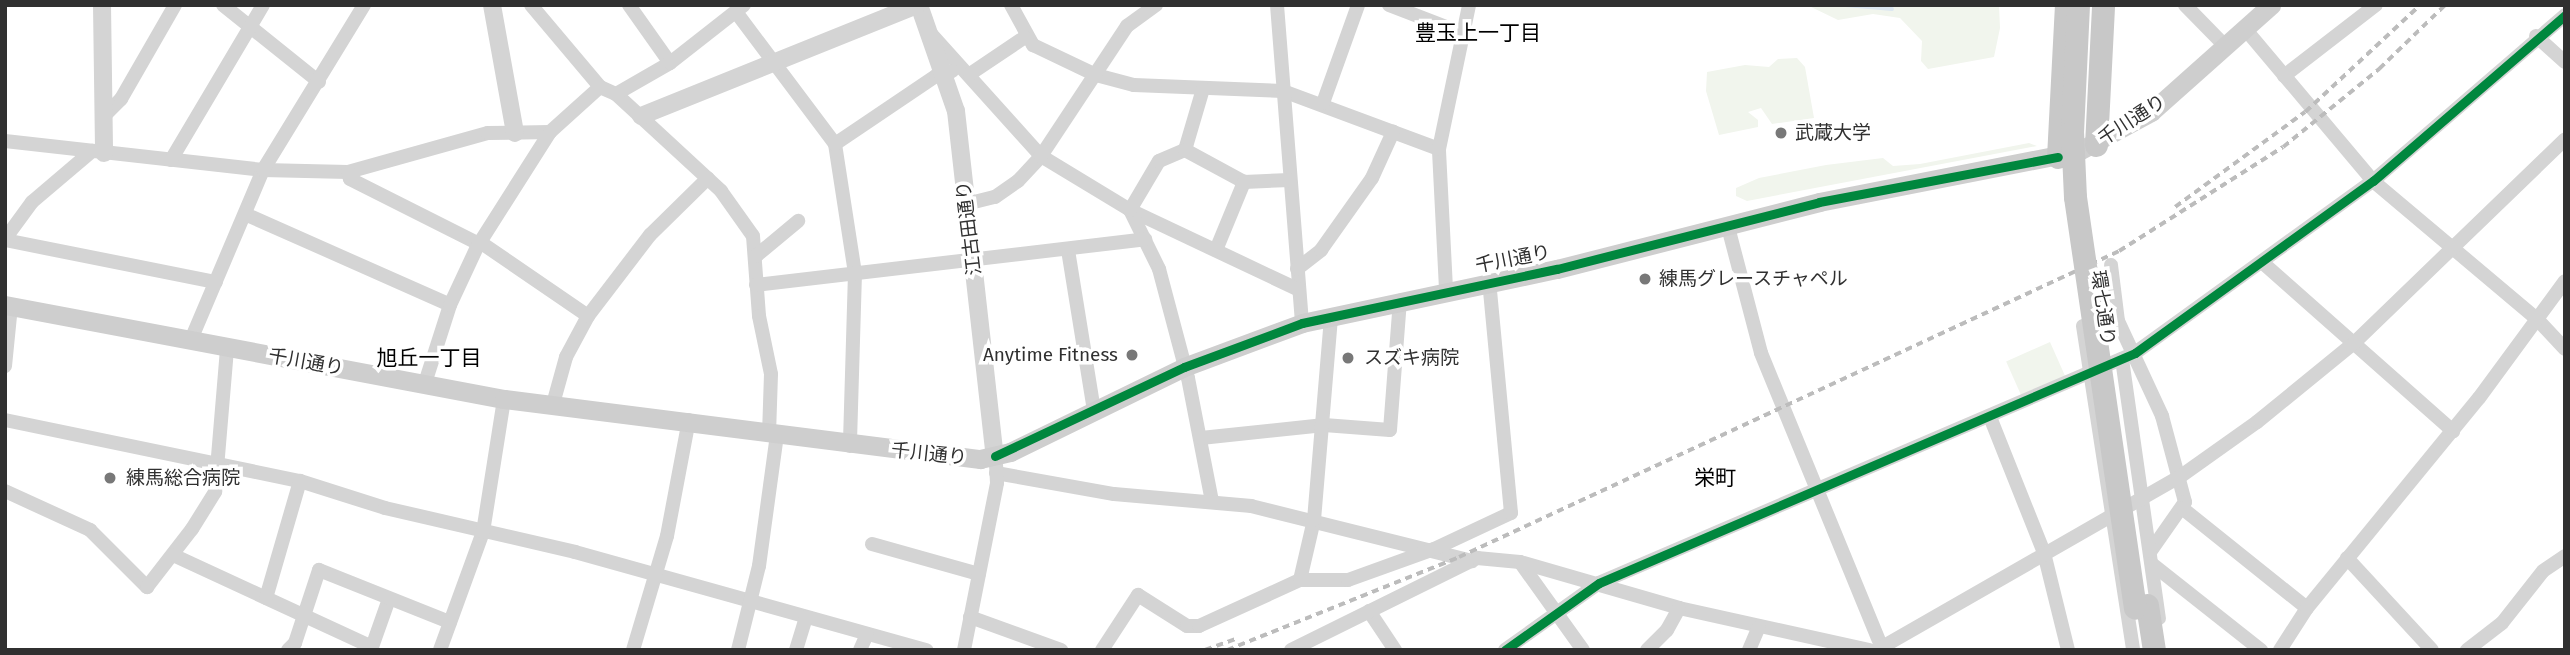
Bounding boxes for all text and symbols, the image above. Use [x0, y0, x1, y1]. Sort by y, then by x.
district label: 豊玉上一丁目 [1415, 20, 1541, 46]
street label: 千川通り [2094, 90, 2170, 150]
place label: 武蔵大学 [1795, 122, 1871, 144]
marker: 武蔵大学 [1773, 125, 1789, 141]
street label: 江古田通り [952, 179, 986, 277]
street label: 千川通り [1474, 241, 1552, 277]
place label: 練馬グレースチャペル [1659, 268, 1849, 290]
street label: 環七通り [2086, 269, 2120, 347]
marker: 練馬グレースチャペル [1637, 271, 1653, 287]
street label: 千川通り [267, 344, 345, 380]
place label: Anytime Fitness [983, 344, 1118, 366]
district label: 旭丘一丁目 [377, 345, 481, 371]
marker: Anytime Fitness [1124, 347, 1140, 363]
place label: スズキ病院 [1364, 347, 1459, 369]
marker: スズキ病院 [1338, 348, 1358, 368]
street label: 千川通り [890, 439, 968, 469]
district label: 栄町 [1694, 465, 1736, 491]
place label: 練馬総合病院 [126, 467, 240, 489]
marker: 練馬総合病院 [100, 468, 120, 488]

